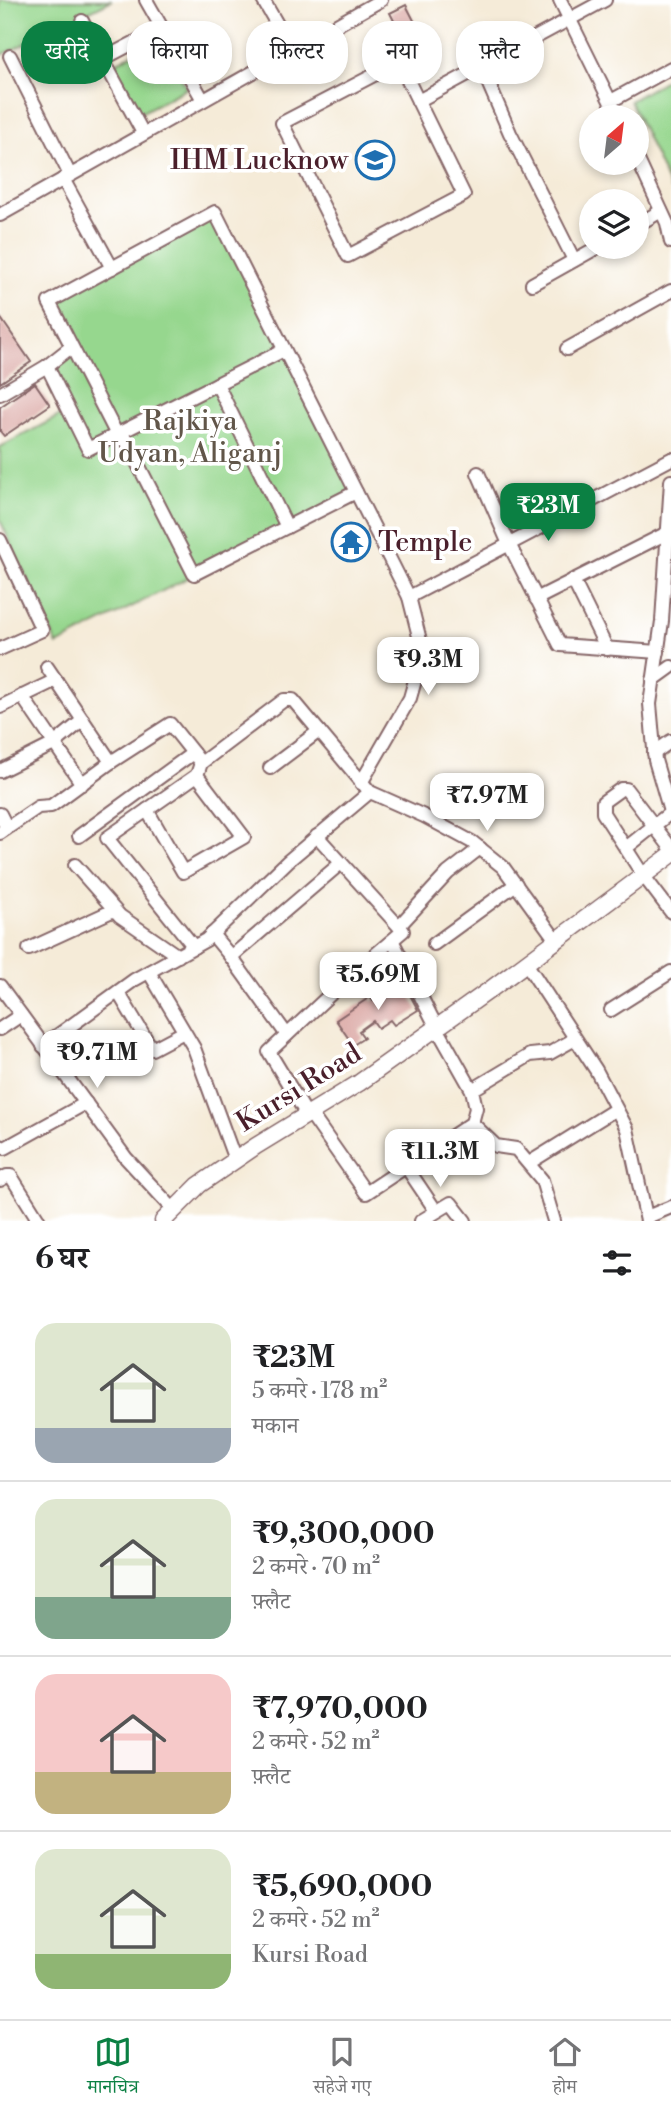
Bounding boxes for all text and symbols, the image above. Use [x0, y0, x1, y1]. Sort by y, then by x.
chip: खरीदें [21, 21, 113, 84]
chip: किराया [127, 21, 232, 84]
chip: फ़िल्टर [246, 21, 348, 84]
chip: नया [362, 21, 442, 84]
chip: फ़्लैट [456, 21, 544, 84]
north arrow [579, 105, 649, 175]
map controls [579, 105, 649, 259]
school or university icon: IHM Lucknow [354, 139, 396, 181]
place label: IHM Lucknow [170, 143, 349, 178]
button: layers [579, 189, 649, 259]
park label: Rajkiya Udyan, Aliganj [98, 404, 282, 471]
pin: ₹23M [507, 484, 589, 543]
text: ₹23M [516, 492, 580, 520]
temple icon: Temple [330, 521, 372, 563]
place label: Temple [378, 525, 472, 560]
pin: ₹9.3M [379, 638, 477, 697]
text: ₹9.3M [393, 646, 463, 674]
pin: ₹7.97M [430, 774, 544, 833]
text: ₹7.97M [446, 782, 528, 810]
pin: ₹5.69M [321, 953, 435, 1012]
text: ₹5.69M [336, 961, 420, 989]
pin: ₹9.71M [40, 1030, 154, 1090]
street label: Kursi Road [230, 1036, 368, 1140]
text: ₹9.71M [56, 1039, 138, 1067]
pin: ₹11.3M [383, 1130, 497, 1189]
text: ₹11.3M [401, 1138, 479, 1166]
text: 6 घर [35, 1240, 89, 1278]
icon: filters [598, 1244, 636, 1282]
text: ₹23M [252, 1339, 335, 1377]
icon: home [91, 1351, 175, 1435]
text: 5 कमरे · 178 m² [252, 1377, 387, 1405]
text: मकान [252, 1412, 299, 1440]
text: ₹9,300,000 [252, 1515, 435, 1553]
icon: home [91, 1527, 175, 1611]
text: 2 कमरे · 70 m² [252, 1553, 380, 1581]
text: फ़्लैट [252, 1588, 290, 1616]
text: ₹7,970,000 [252, 1690, 428, 1728]
icon: home [91, 1702, 175, 1786]
text: 2 कमरे · 52 m² [252, 1728, 380, 1756]
text: फ़्लैट [252, 1763, 290, 1791]
text: ₹5,690,000 [252, 1868, 432, 1906]
icon: home [91, 1877, 175, 1961]
text: 2 कमरे · 52 m² [252, 1906, 380, 1934]
text: Kursi Road [252, 1941, 368, 1969]
tab: मानचित्र [87, 2033, 139, 2105]
tab: सहेजे गए [313, 2033, 371, 2105]
tab: होम [546, 2033, 584, 2105]

